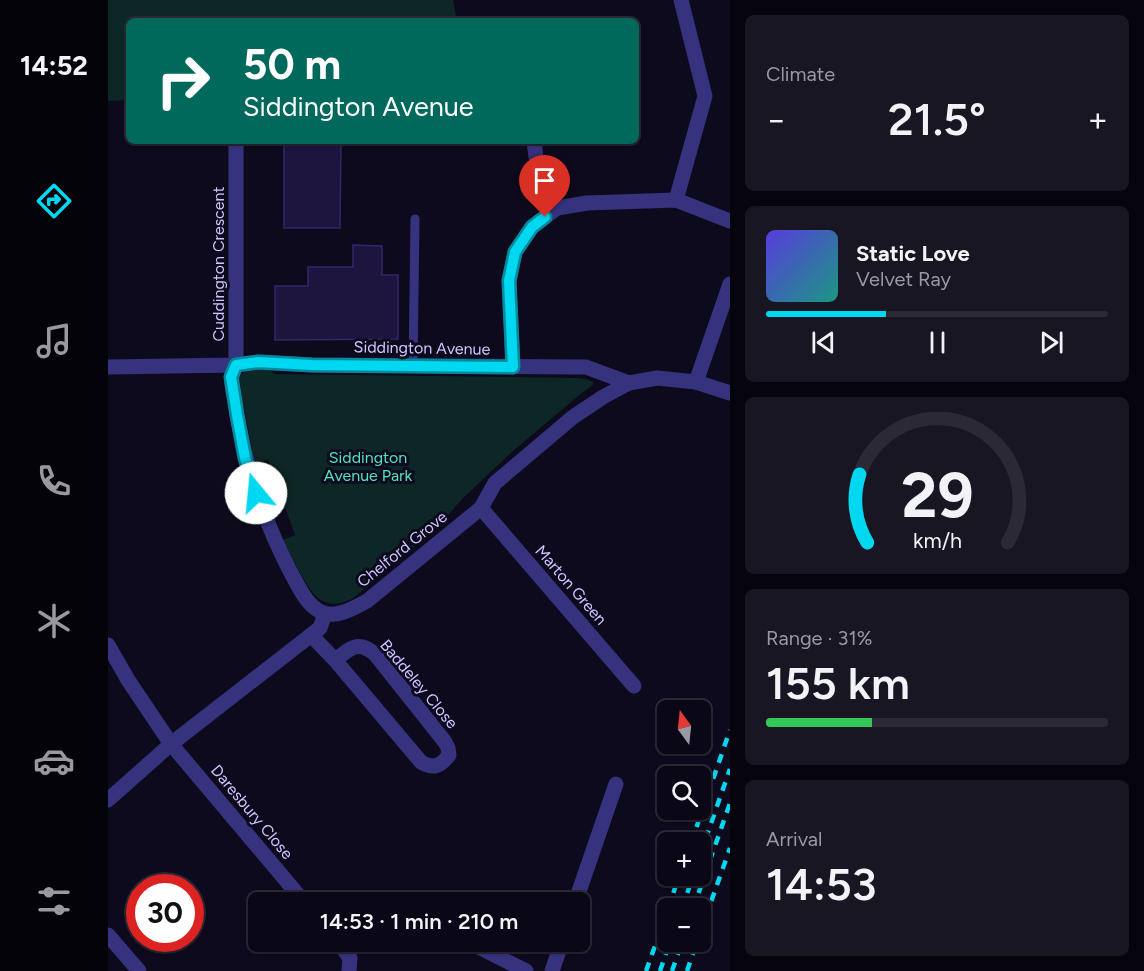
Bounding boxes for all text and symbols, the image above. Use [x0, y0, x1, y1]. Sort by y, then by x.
text: 50 m [243, 39, 341, 90]
icon: right [144, 42, 222, 120]
text: 14:52 [20, 49, 88, 82]
text: Climate [766, 62, 835, 86]
text: Siddington Avenue [243, 90, 474, 123]
text: 21.5° [888, 92, 986, 146]
text: − [766, 100, 787, 139]
text: + [1087, 100, 1108, 139]
pin [519, 155, 570, 217]
icon: arrive [528, 164, 561, 197]
icon: directions [33, 180, 75, 222]
street label: Cuddington Crescent [209, 187, 228, 341]
text: Static Love [856, 240, 970, 267]
text: Velvet Ray [856, 267, 951, 291]
icon: music [33, 320, 75, 362]
icon: previous [807, 326, 840, 359]
icon: pause [921, 326, 954, 359]
icon: next [1035, 326, 1068, 359]
street label: Siddington Avenue [354, 337, 491, 359]
park label: Siddington Avenue Park [324, 448, 412, 485]
text: 29 [901, 458, 973, 533]
icon: phone [33, 460, 75, 502]
position arrow [224, 461, 288, 525]
street label: Chelford Grove [353, 507, 451, 591]
text: km/h [913, 528, 961, 553]
street label: Marton Green [531, 541, 611, 629]
icon: climate [33, 600, 75, 642]
text: Range · 31% [766, 626, 872, 650]
street label: Baddeley Close [376, 636, 462, 733]
text: 155 km [766, 656, 910, 710]
north arrow [657, 700, 711, 754]
map controls [657, 700, 711, 952]
icon: car [33, 740, 75, 782]
street label: Daresbury Close [207, 761, 297, 863]
button: search [657, 766, 711, 820]
text: Arrival [766, 827, 822, 851]
button: + [657, 832, 711, 886]
text: 14:53 [766, 857, 877, 911]
speed limit sign: 30 [126, 874, 204, 952]
icon: filters [33, 880, 75, 922]
button: − [657, 898, 711, 952]
text: 14:53 · 1 min · 210 m [320, 908, 518, 935]

